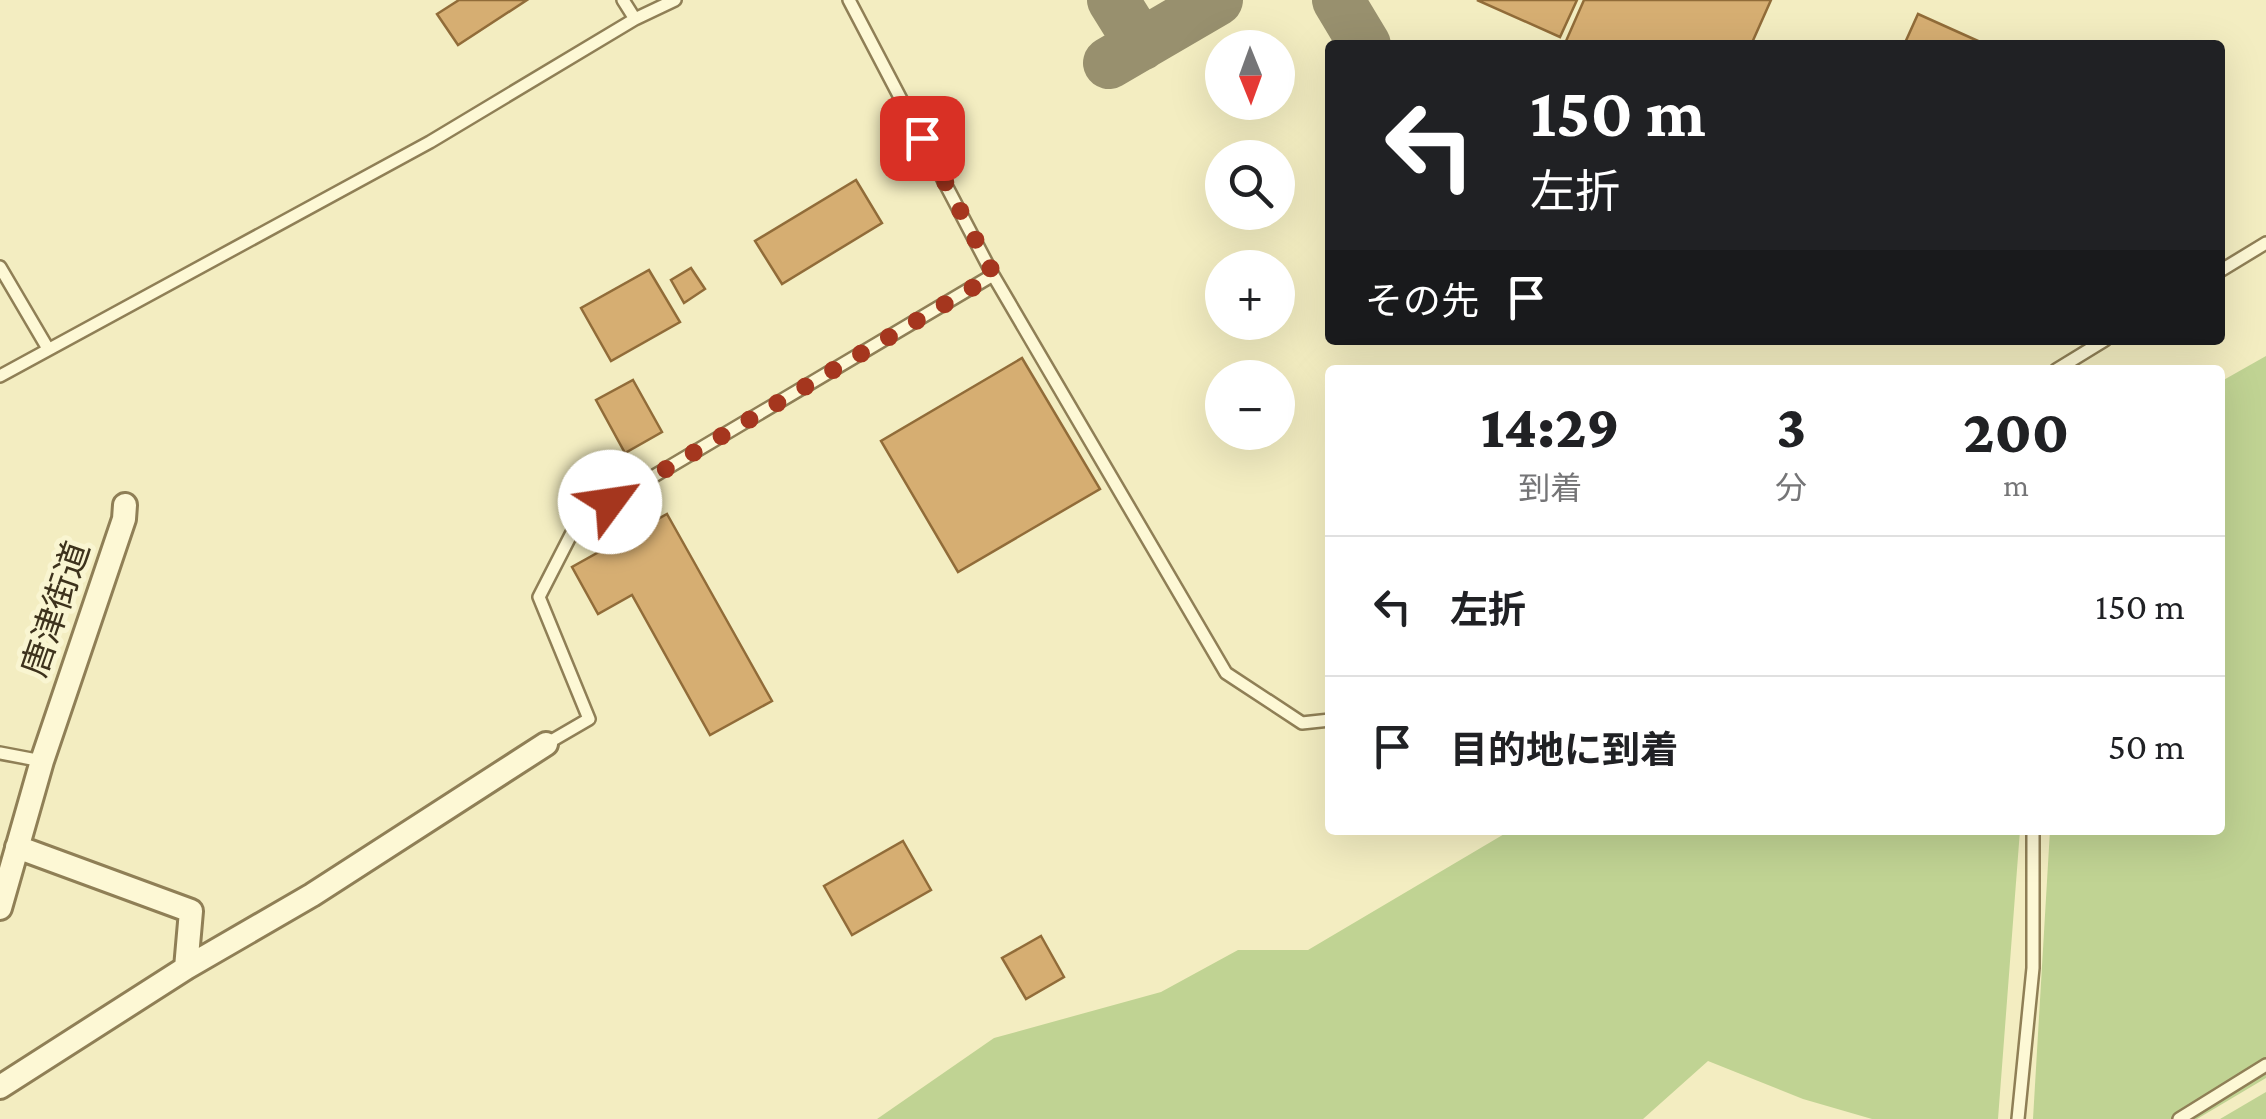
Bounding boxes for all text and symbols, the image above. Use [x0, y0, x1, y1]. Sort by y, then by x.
north arrow [1205, 30, 1295, 120]
map controls [1205, 30, 1295, 450]
text: 150 m [1530, 73, 1706, 151]
icon: left [1365, 80, 1495, 210]
pin [880, 96, 965, 181]
icon: arrive [895, 111, 950, 166]
button: search [1205, 140, 1295, 230]
text: 左折 [1530, 167, 1620, 217]
button: + [1205, 250, 1295, 340]
icon: arrive [1499, 270, 1554, 325]
text: その先 [1365, 280, 1479, 322]
button: − [1205, 360, 1295, 450]
text: 14:29 [1481, 393, 1620, 460]
text: 3 [1776, 393, 1806, 460]
text: 200 [1963, 398, 2069, 465]
position arrow [558, 450, 662, 554]
text: m [2003, 467, 2029, 503]
text: 到着 [1518, 470, 1582, 506]
text: 分 [1775, 470, 1807, 506]
street label: 唐津街道 [15, 536, 97, 682]
icon: left [1365, 579, 1420, 634]
text: 150 m [2095, 585, 2185, 627]
text: 左折 [1450, 589, 1526, 631]
icon: arrive [1365, 719, 1420, 774]
text: 50 m [2108, 725, 2185, 767]
text: 目的地に到着 [1450, 729, 1678, 771]

